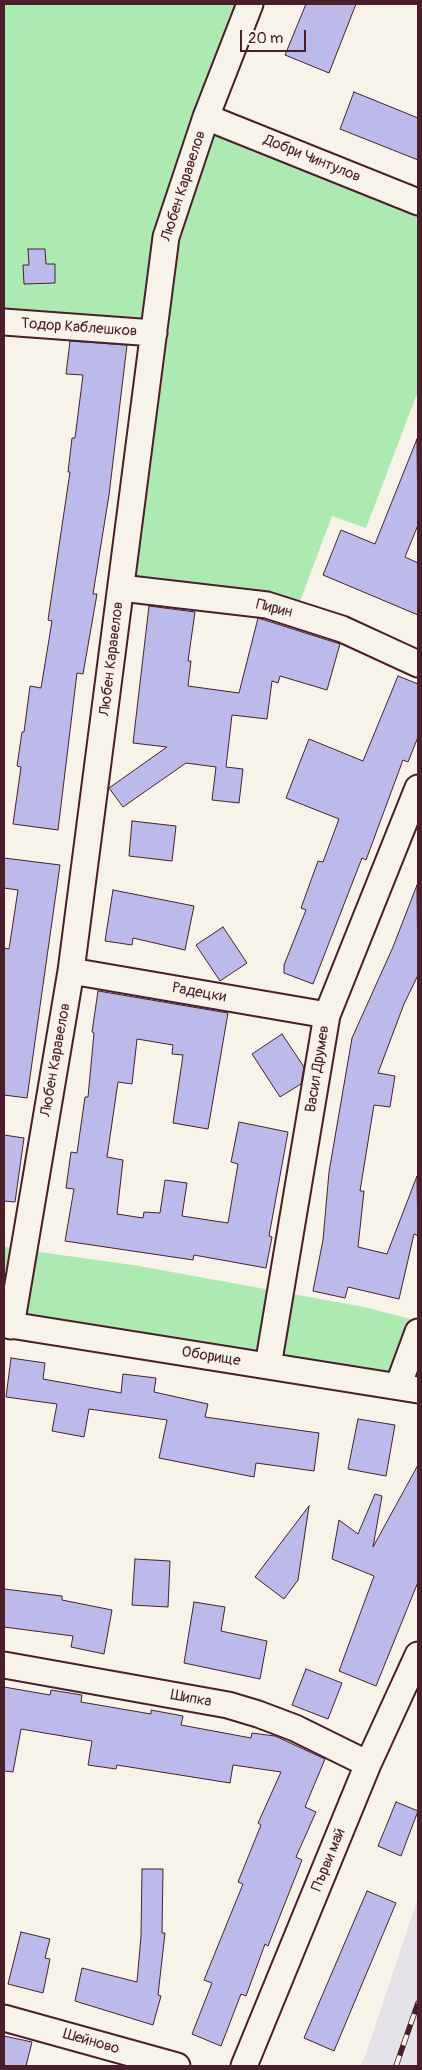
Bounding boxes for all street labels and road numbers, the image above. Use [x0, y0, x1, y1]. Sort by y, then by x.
street label: Любен Каравелов [158, 128, 210, 244]
street label: Добри Чинтулов [261, 131, 363, 187]
street label: Тодор Каблешков [20, 315, 138, 341]
street label: Пирин [254, 596, 294, 622]
street label: Любен Каравелов [96, 601, 128, 717]
street label: Радецки [171, 979, 227, 1007]
street label: Любен Каравелов [37, 1002, 75, 1118]
street label: Васил Друмев [302, 1024, 334, 1114]
street label: Оборище [180, 1343, 242, 1371]
street label: Шипка [169, 1687, 213, 1711]
street label: Първи май [308, 1826, 350, 1894]
street label: Шейново [61, 2025, 121, 2059]

